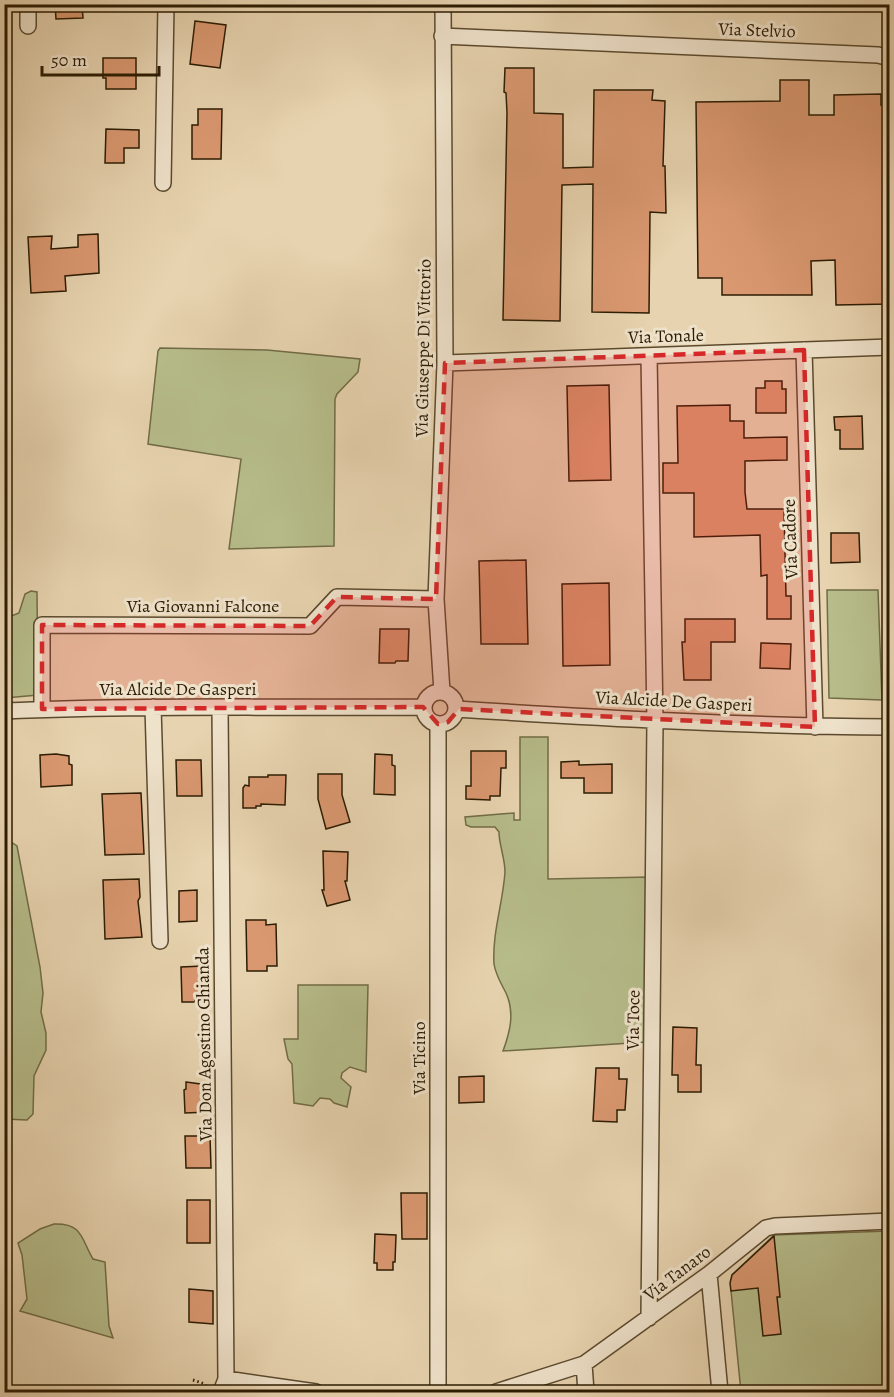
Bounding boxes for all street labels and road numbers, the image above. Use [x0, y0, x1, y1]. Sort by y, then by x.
street label: Via Stelvio [717, 17, 796, 43]
street label: Via Giuseppe Di Vittorio [409, 259, 437, 438]
street label: Via Tonale [627, 323, 704, 349]
street label: Via Cadore [777, 498, 803, 581]
street label: Via Giovanni Falcone [126, 594, 279, 618]
street label: Via Alcide De Gasperi [98, 677, 257, 701]
street label: Via Alcide De Gasperi [594, 685, 753, 717]
street label: Via Don Agostino Ghianda [190, 946, 218, 1142]
street label: Via Toce [620, 990, 646, 1051]
street label: Via Ticino [407, 1021, 431, 1096]
street label: Via Tanaro [638, 1240, 716, 1307]

